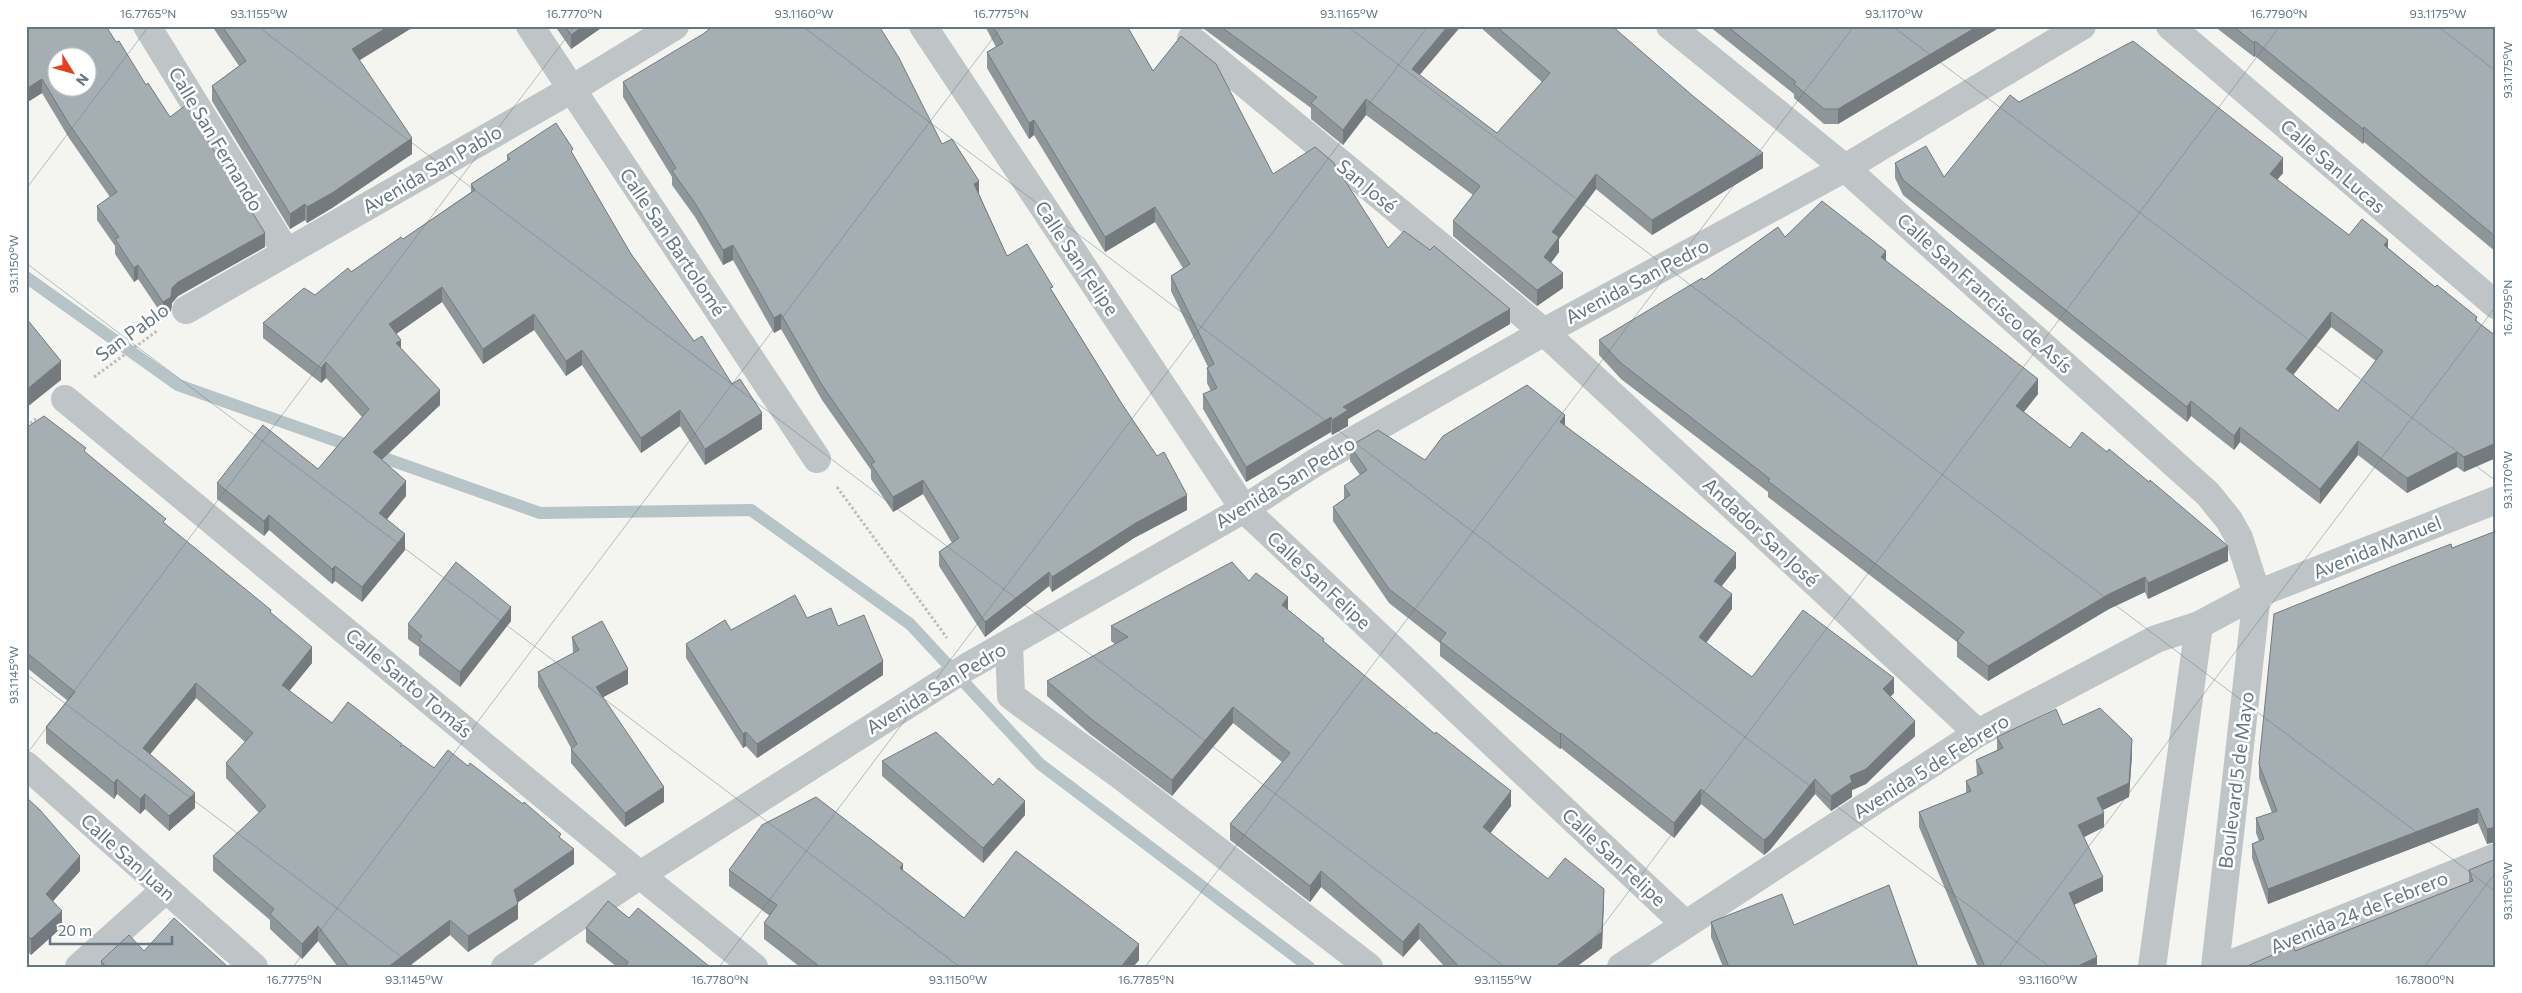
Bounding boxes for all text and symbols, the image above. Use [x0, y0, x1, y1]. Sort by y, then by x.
text: 16.7765°N [120, 6, 176, 20]
text: 93.1155°W [230, 6, 288, 20]
text: 16.7770°N [546, 6, 602, 20]
text: 93.1160°W [774, 6, 834, 20]
text: 16.7775°N [973, 6, 1029, 20]
text: 93.1165°W [1320, 6, 1378, 20]
text: 93.1170°W [1865, 6, 1923, 20]
text: 16.7790°N [2250, 6, 2308, 20]
text: 93.1175°W [2409, 6, 2467, 20]
text: 93.1175°W [2500, 41, 2514, 99]
north arrow [48, 48, 98, 98]
street label: Calle San Fernando [164, 63, 269, 215]
text: N [73, 71, 93, 89]
street label: Calle San Lucas [2276, 114, 2390, 217]
street label: Avenida San Pablo [358, 119, 505, 218]
street label: San José [1333, 154, 1402, 217]
street label: Calle San Bartolomé [615, 163, 731, 320]
street label: Calle San Felipe [1031, 196, 1124, 319]
street label: Calle San Francisco de Asís [1893, 208, 2078, 377]
street label: Avenida San Pedro [1561, 233, 1712, 328]
text: 93.1150°W [6, 235, 20, 293]
text: 16.7795°N [2500, 280, 2514, 336]
street label: San Pablo [91, 297, 173, 366]
street label: Avenida San Pedro [1211, 431, 1359, 532]
text: 93.1170°W [2500, 451, 2514, 509]
street label: Andador San José [1699, 472, 1824, 591]
street label: Avenida Manuel [2309, 510, 2444, 583]
street label: Calle San Felipe [1263, 526, 1376, 634]
street label: Calle Santo Tomás [341, 623, 477, 742]
street label: Avenida San Pedro [862, 637, 1010, 738]
text: 93.1145°W [6, 646, 20, 704]
street label: Boulevard 5 de Mayo [2213, 690, 2258, 870]
street label: Avenida 5 de Febrero [1849, 708, 2013, 823]
street label: Calle San Felipe [1558, 803, 1671, 911]
street label: Calle San Juan [76, 808, 180, 905]
text: 93.1165°W [2500, 862, 2514, 920]
street label: Avenida 24 de Febrero [2267, 865, 2451, 958]
scale bar [50, 913, 172, 945]
text: 20 m [58, 921, 92, 939]
text: 16.7775°N [266, 972, 322, 986]
text: 93.1145°W [385, 972, 443, 986]
text: 16.7780°N [691, 972, 749, 986]
text: 93.1150°W [929, 972, 987, 986]
text: 16.7785°N [1118, 972, 1174, 986]
text: 93.1155°W [1474, 972, 1532, 986]
text: 93.1160°W [2018, 972, 2078, 986]
text: 16.7800°N [2396, 972, 2454, 986]

